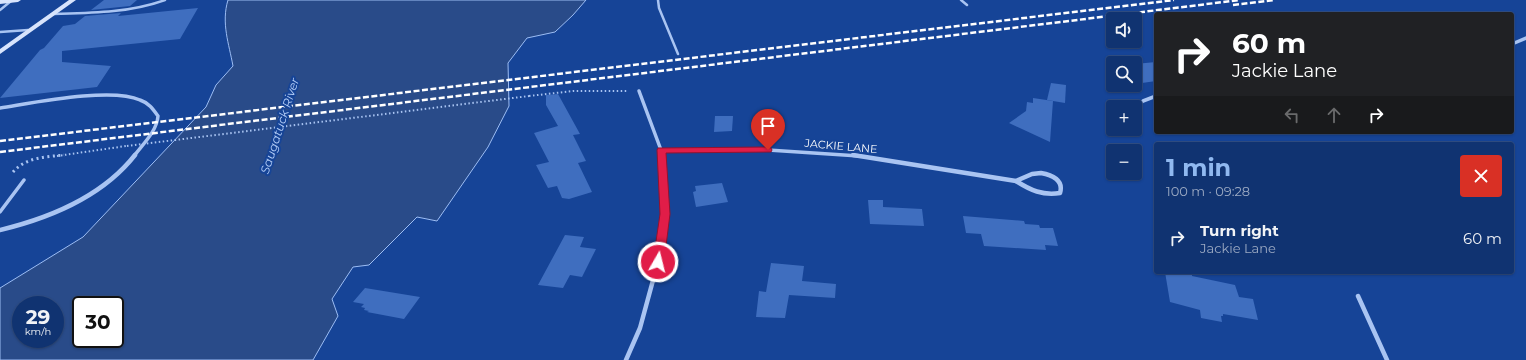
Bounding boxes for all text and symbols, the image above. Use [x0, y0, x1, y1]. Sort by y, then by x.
map controls [1106, 12, 1142, 180]
button: sound [1106, 12, 1142, 48]
text: 60 m [1232, 26, 1306, 60]
icon: right [1166, 28, 1218, 80]
button: search [1106, 56, 1142, 92]
text: Jackie Lane [1232, 60, 1337, 82]
water label: Saugatuck River [257, 76, 302, 176]
button: + [1106, 100, 1142, 136]
icon: left [1281, 104, 1303, 126]
icon: ahead [1323, 104, 1345, 126]
icon: right [1365, 104, 1387, 126]
pin [751, 109, 785, 150]
icon: arrive [757, 115, 779, 137]
street label: JACKIE LANE [803, 136, 878, 156]
button: − [1106, 144, 1142, 180]
text: 1 min [1166, 153, 1231, 182]
button: close [1460, 155, 1502, 197]
text: 100 m · 09:28 [1166, 183, 1250, 199]
text: Turn right [1200, 221, 1279, 240]
icon: right [1166, 227, 1188, 249]
text: 60 m [1463, 229, 1502, 248]
text: Jackie Lane [1200, 240, 1276, 256]
position arrow [637, 241, 679, 283]
speed limit sign: 30 [72, 296, 124, 348]
text: 29 [26, 305, 50, 329]
text: km/h [25, 325, 51, 338]

